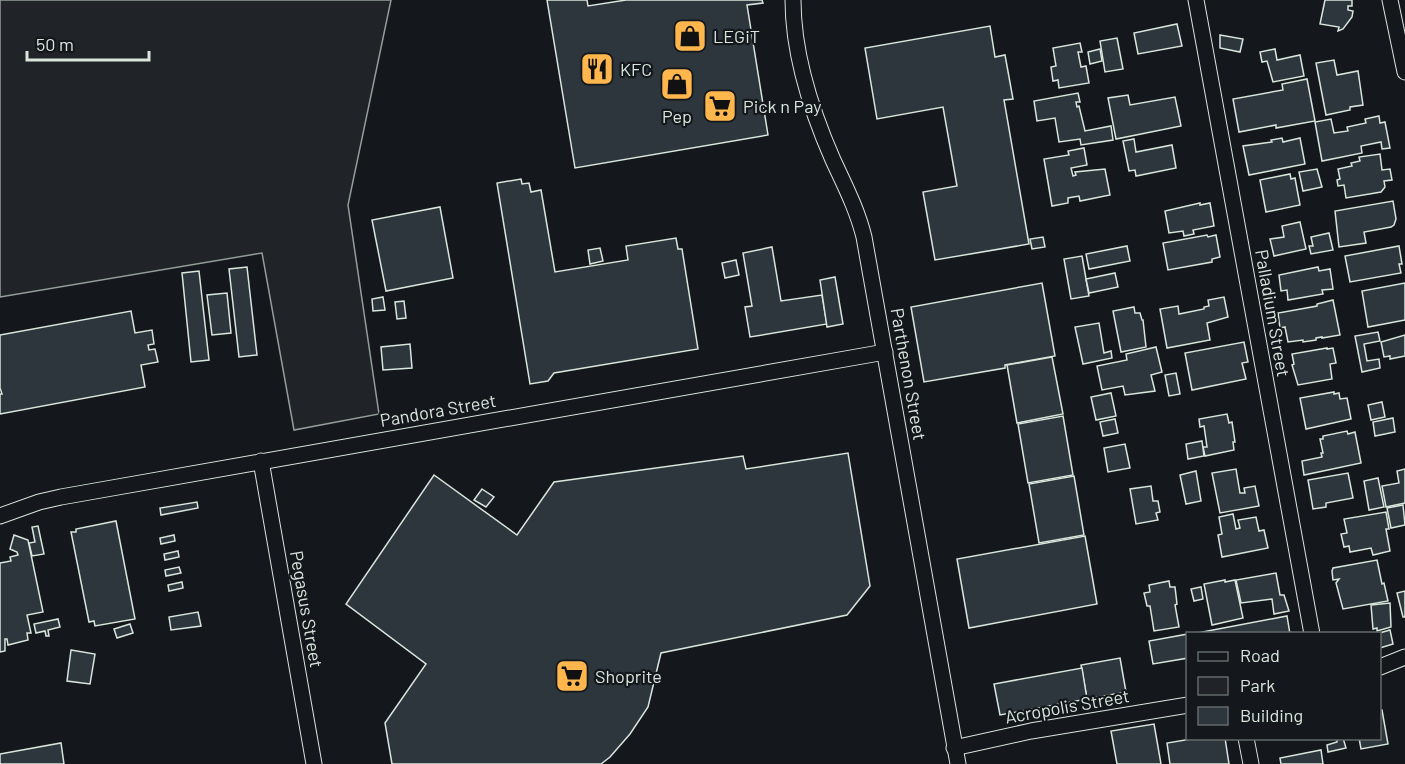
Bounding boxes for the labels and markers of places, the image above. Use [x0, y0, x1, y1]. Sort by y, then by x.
shop icon: LEGiT [672, 18, 708, 54]
place label: LEGiT [713, 25, 760, 47]
restaurant icon: KFC [579, 51, 615, 87]
place label: KFC [620, 58, 652, 80]
shop icon: Pep [659, 66, 695, 102]
supermarket icon: Pick n Pay [702, 88, 738, 124]
place label: Pick n Pay [743, 95, 822, 117]
place label: Pep [662, 105, 692, 127]
supermarket icon: Shoprite [554, 658, 590, 694]
place label: Shoprite [595, 665, 662, 687]

